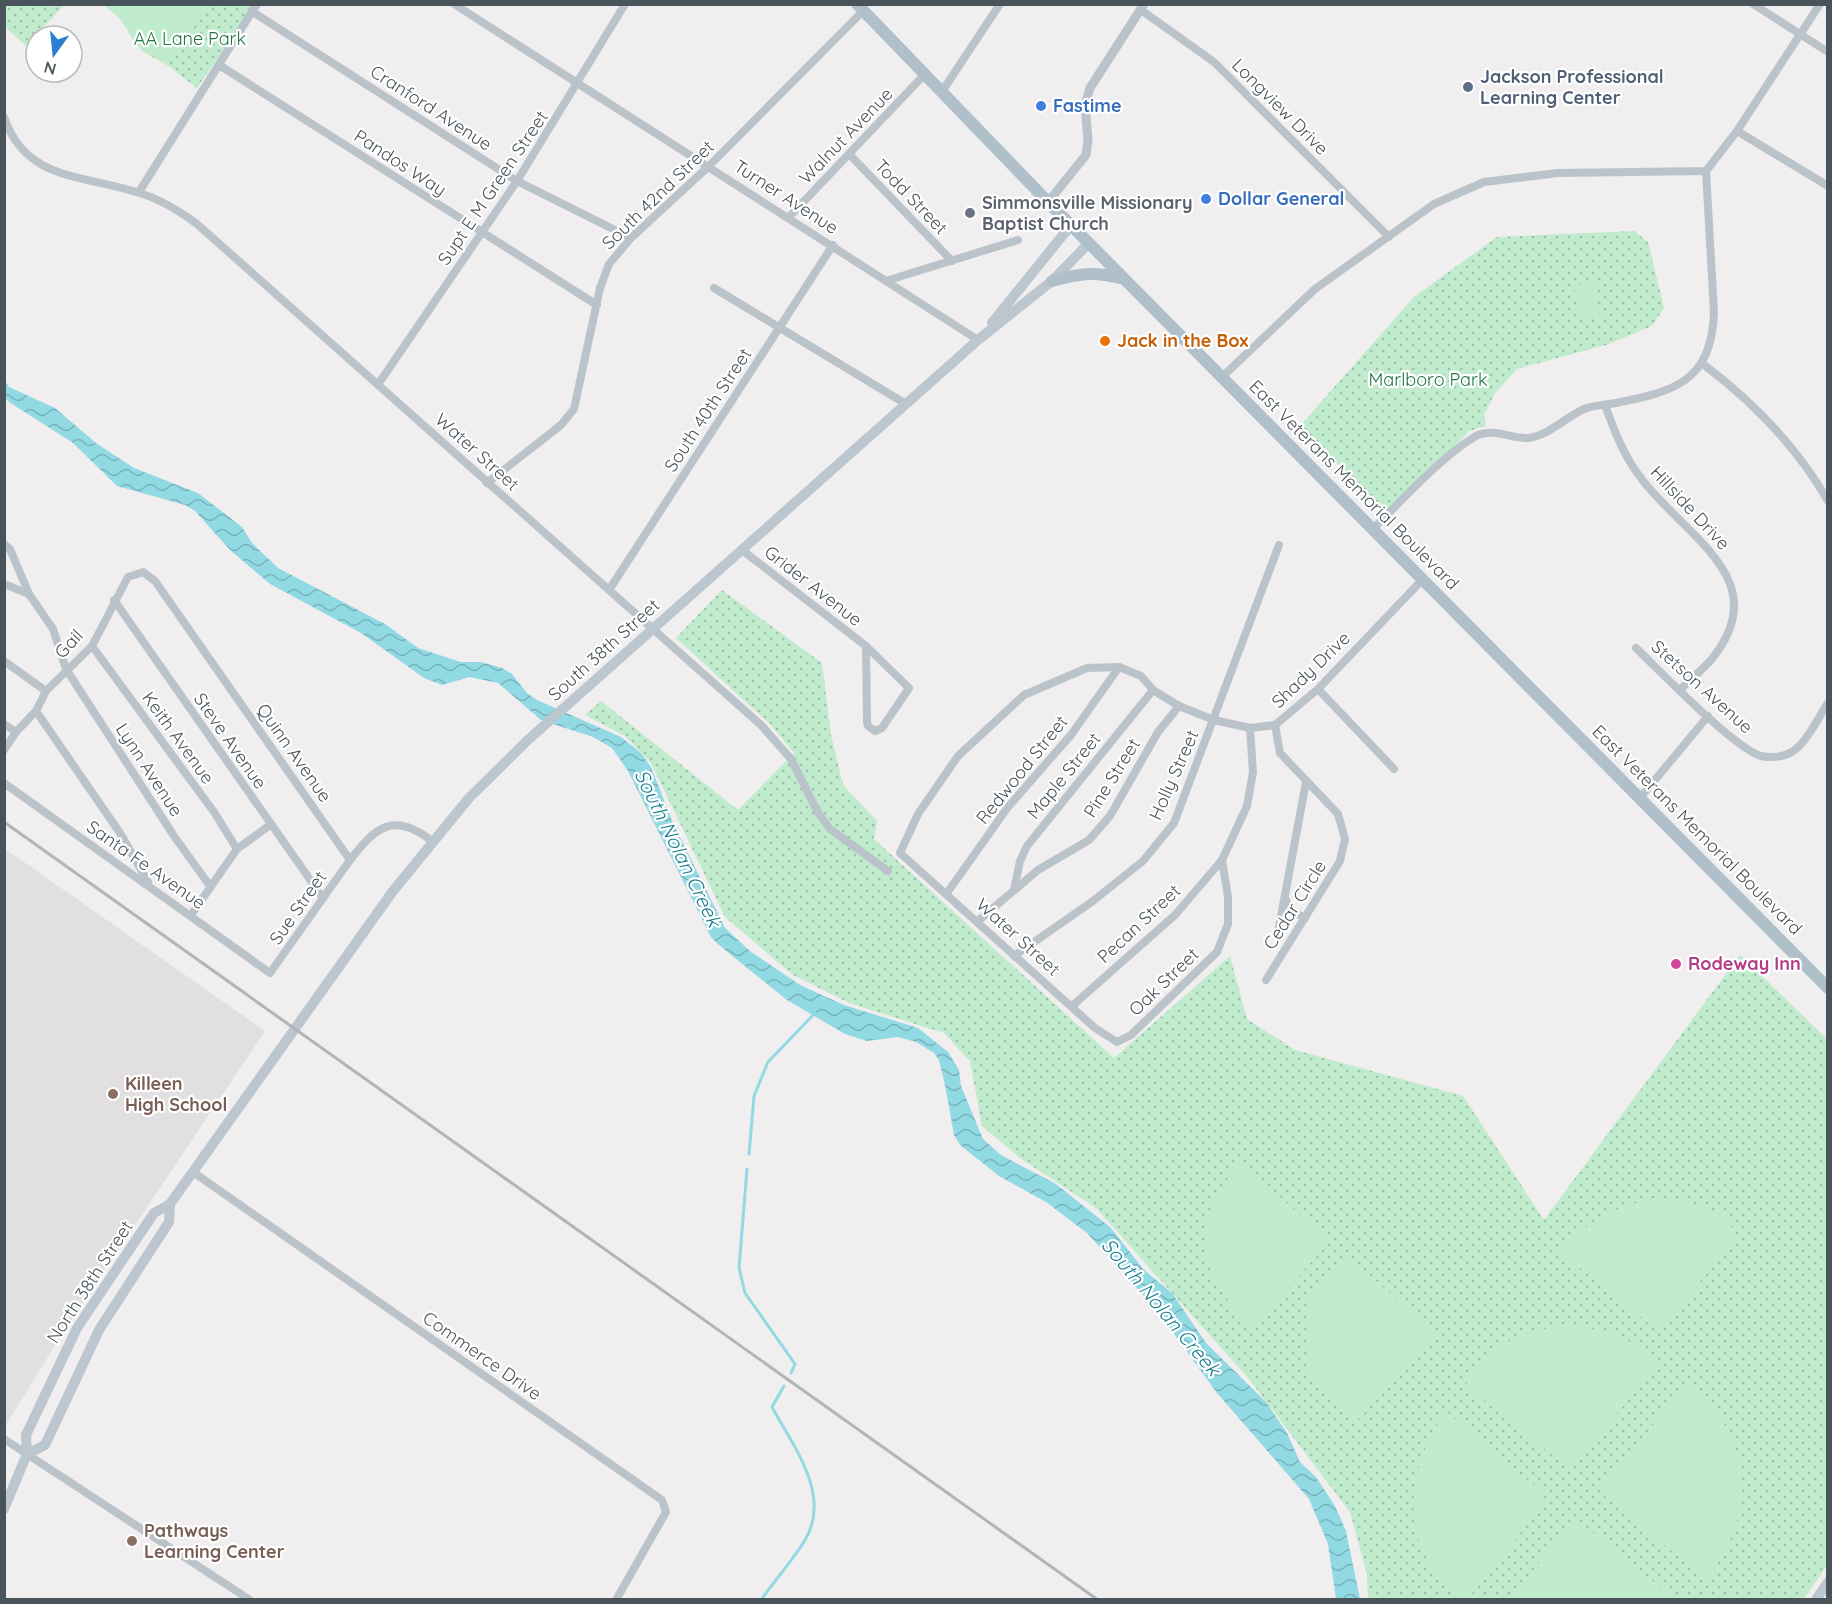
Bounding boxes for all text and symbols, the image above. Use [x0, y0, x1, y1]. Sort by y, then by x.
north arrow [24, 24, 84, 84]
park label: AA Lane Park [134, 27, 246, 50]
street label: Longview Drive [1227, 53, 1334, 160]
text: N [42, 57, 58, 80]
street label: Cranford Avenue [366, 60, 496, 155]
place label: Jackson Professional Learning Center [1480, 65, 1664, 109]
marker: Jackson Professional Learning Center [1461, 80, 1475, 94]
street label: Walnut Avenue [794, 83, 898, 189]
place label: Fastime [1053, 94, 1122, 117]
marker: Fastime [1034, 99, 1048, 113]
street label: Supt E M Green Street [432, 106, 553, 269]
street label: Pandos Way [350, 124, 451, 201]
street label: South 42nd Street [597, 135, 719, 254]
street label: Turner Avenue [730, 154, 843, 239]
street label: Todd Street [870, 154, 953, 239]
place label: Dollar General [1218, 187, 1344, 210]
place label: Simmonsville Missionary Baptist Church [982, 191, 1193, 235]
marker: Dollar General [1199, 192, 1213, 206]
marker: Simmonsville Missionary Baptist Church [963, 206, 977, 220]
place label: Jack in the Box [1117, 329, 1248, 352]
marker: Jack in the Box [1098, 334, 1112, 348]
street label: South 40th Street [659, 343, 756, 476]
park label: Marlboro Park [1368, 368, 1488, 391]
street label: East Veterans Memorial Boulevard [1245, 375, 1464, 594]
street label: Water Street [430, 408, 524, 495]
street label: Hillside Drive [1646, 461, 1735, 555]
street label: Grider Avenue [760, 540, 867, 631]
street label: South 38th Street [543, 594, 664, 706]
street label: Gail [49, 624, 88, 663]
street label: Shady Drive [1266, 626, 1355, 713]
street label: Stetson Avenue [1647, 635, 1758, 738]
street label: Keith Avenue [137, 687, 220, 788]
street label: Steve Avenue [189, 688, 272, 793]
street label: Quinn Avenue [252, 699, 337, 807]
street label: Redwood Street [971, 711, 1073, 829]
street label: Lynn Avenue [111, 719, 188, 821]
street label: East Veterans Memorial Boulevard [1588, 720, 1807, 939]
street label: Holly Street [1143, 726, 1204, 823]
street label: Maple Street [1022, 728, 1106, 824]
street label: Pine Street [1078, 734, 1145, 822]
water label: South Nolan Creek [629, 765, 728, 933]
street label: Santa Fe Avenue [82, 815, 210, 914]
street label: Cedar Circle [1258, 856, 1331, 954]
street label: Sue Street [264, 866, 331, 949]
street label: Pecan Street [1092, 879, 1185, 968]
street label: Water Street [971, 893, 1065, 980]
street label: Oak Street [1124, 943, 1203, 1021]
place label: Rodeway Inn [1688, 952, 1801, 975]
marker: Rodeway Inn [1669, 957, 1683, 971]
place label: Killeen High School [125, 1072, 227, 1116]
marker: Killeen High School [106, 1087, 120, 1101]
street label: North 38th Street [41, 1216, 138, 1347]
water label: South Nolan Creek [1096, 1233, 1228, 1382]
street label: Commerce Drive [418, 1306, 546, 1405]
place label: Pathways Learning Center [144, 1519, 285, 1563]
marker: Pathways Learning Center [125, 1534, 139, 1548]

